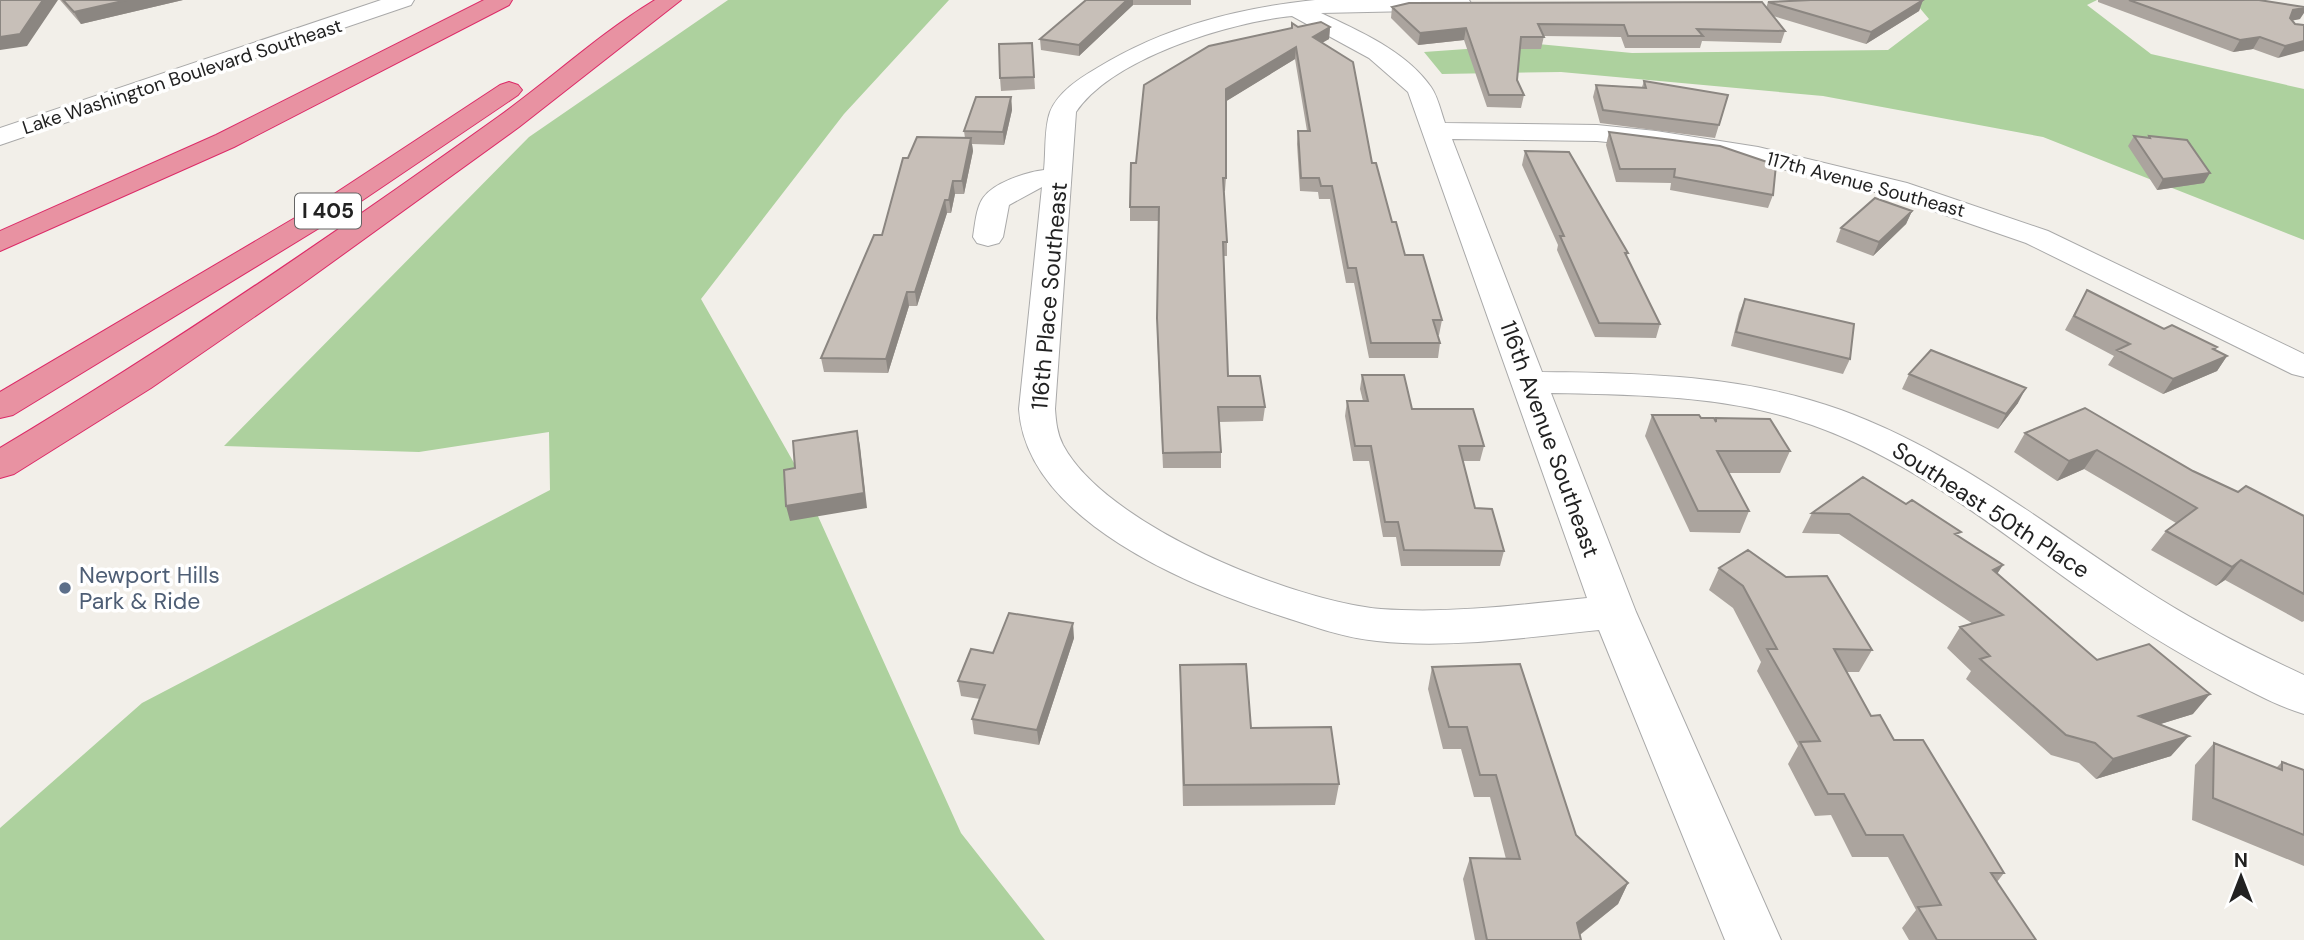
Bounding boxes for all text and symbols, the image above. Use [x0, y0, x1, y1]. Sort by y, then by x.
street label: Lake Washington Boulevard Southeast [19, 13, 345, 140]
street label: 117th Avenue Southeast [1764, 146, 1968, 223]
street label: 116th Place Southeast [1024, 181, 1074, 411]
road number: I 405 [295, 194, 361, 228]
street label: 116th Avenue Southeast [1493, 317, 1607, 561]
street label: Southeast 50th Place [1887, 435, 2095, 585]
place label: Newport Hills Park & Ride [79, 560, 220, 616]
marker: Newport Hills Park & Ride [57, 580, 73, 596]
north arrow [2206, 842, 2276, 912]
text: N [2234, 848, 2248, 873]

